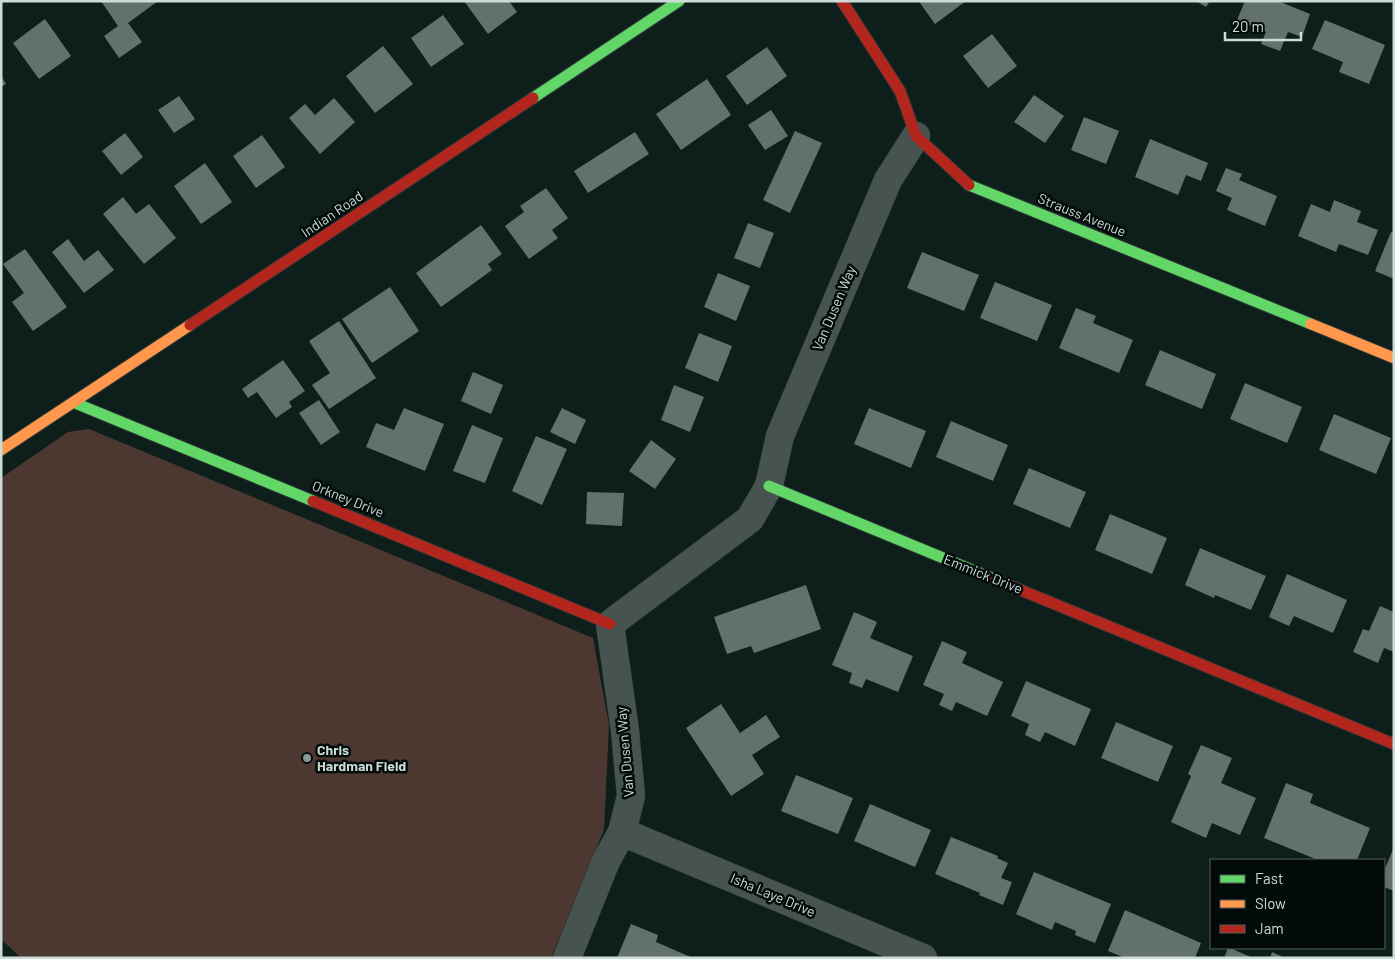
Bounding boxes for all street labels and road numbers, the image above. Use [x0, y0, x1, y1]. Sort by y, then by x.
street label: Indian Road [298, 187, 366, 240]
street label: Strauss Avenue [1036, 189, 1129, 240]
street label: Van Dusen Way [808, 262, 859, 353]
street label: Orkney Drive [310, 476, 387, 521]
street label: Emmick Drive [941, 550, 1025, 597]
street label: Van Dusen Way [612, 706, 637, 798]
street label: Isha Laye Drive [728, 869, 818, 920]

